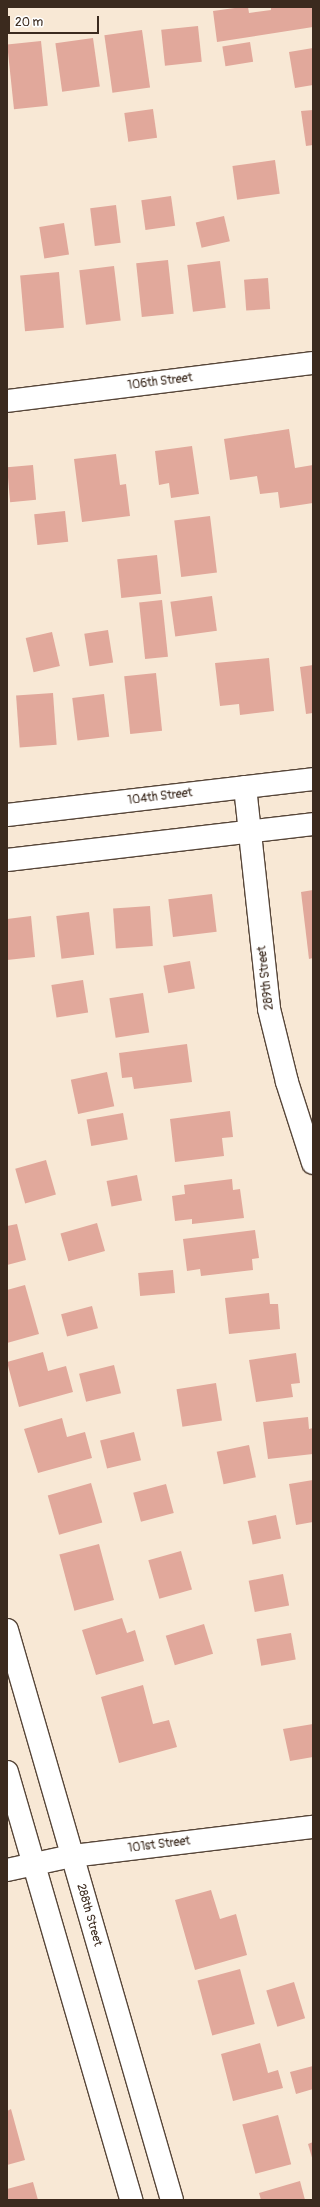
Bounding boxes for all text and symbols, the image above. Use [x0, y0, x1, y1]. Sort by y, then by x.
scale bar [10, 8, 101, 34]
text: 20 m [15, 15, 43, 30]
street label: 106th Street [127, 371, 193, 393]
street label: 104th Street [127, 786, 193, 808]
street label: 289th Street [255, 945, 277, 1011]
street label: 101st Street [127, 1834, 191, 1856]
street label: 288th Street [73, 1882, 105, 1948]

